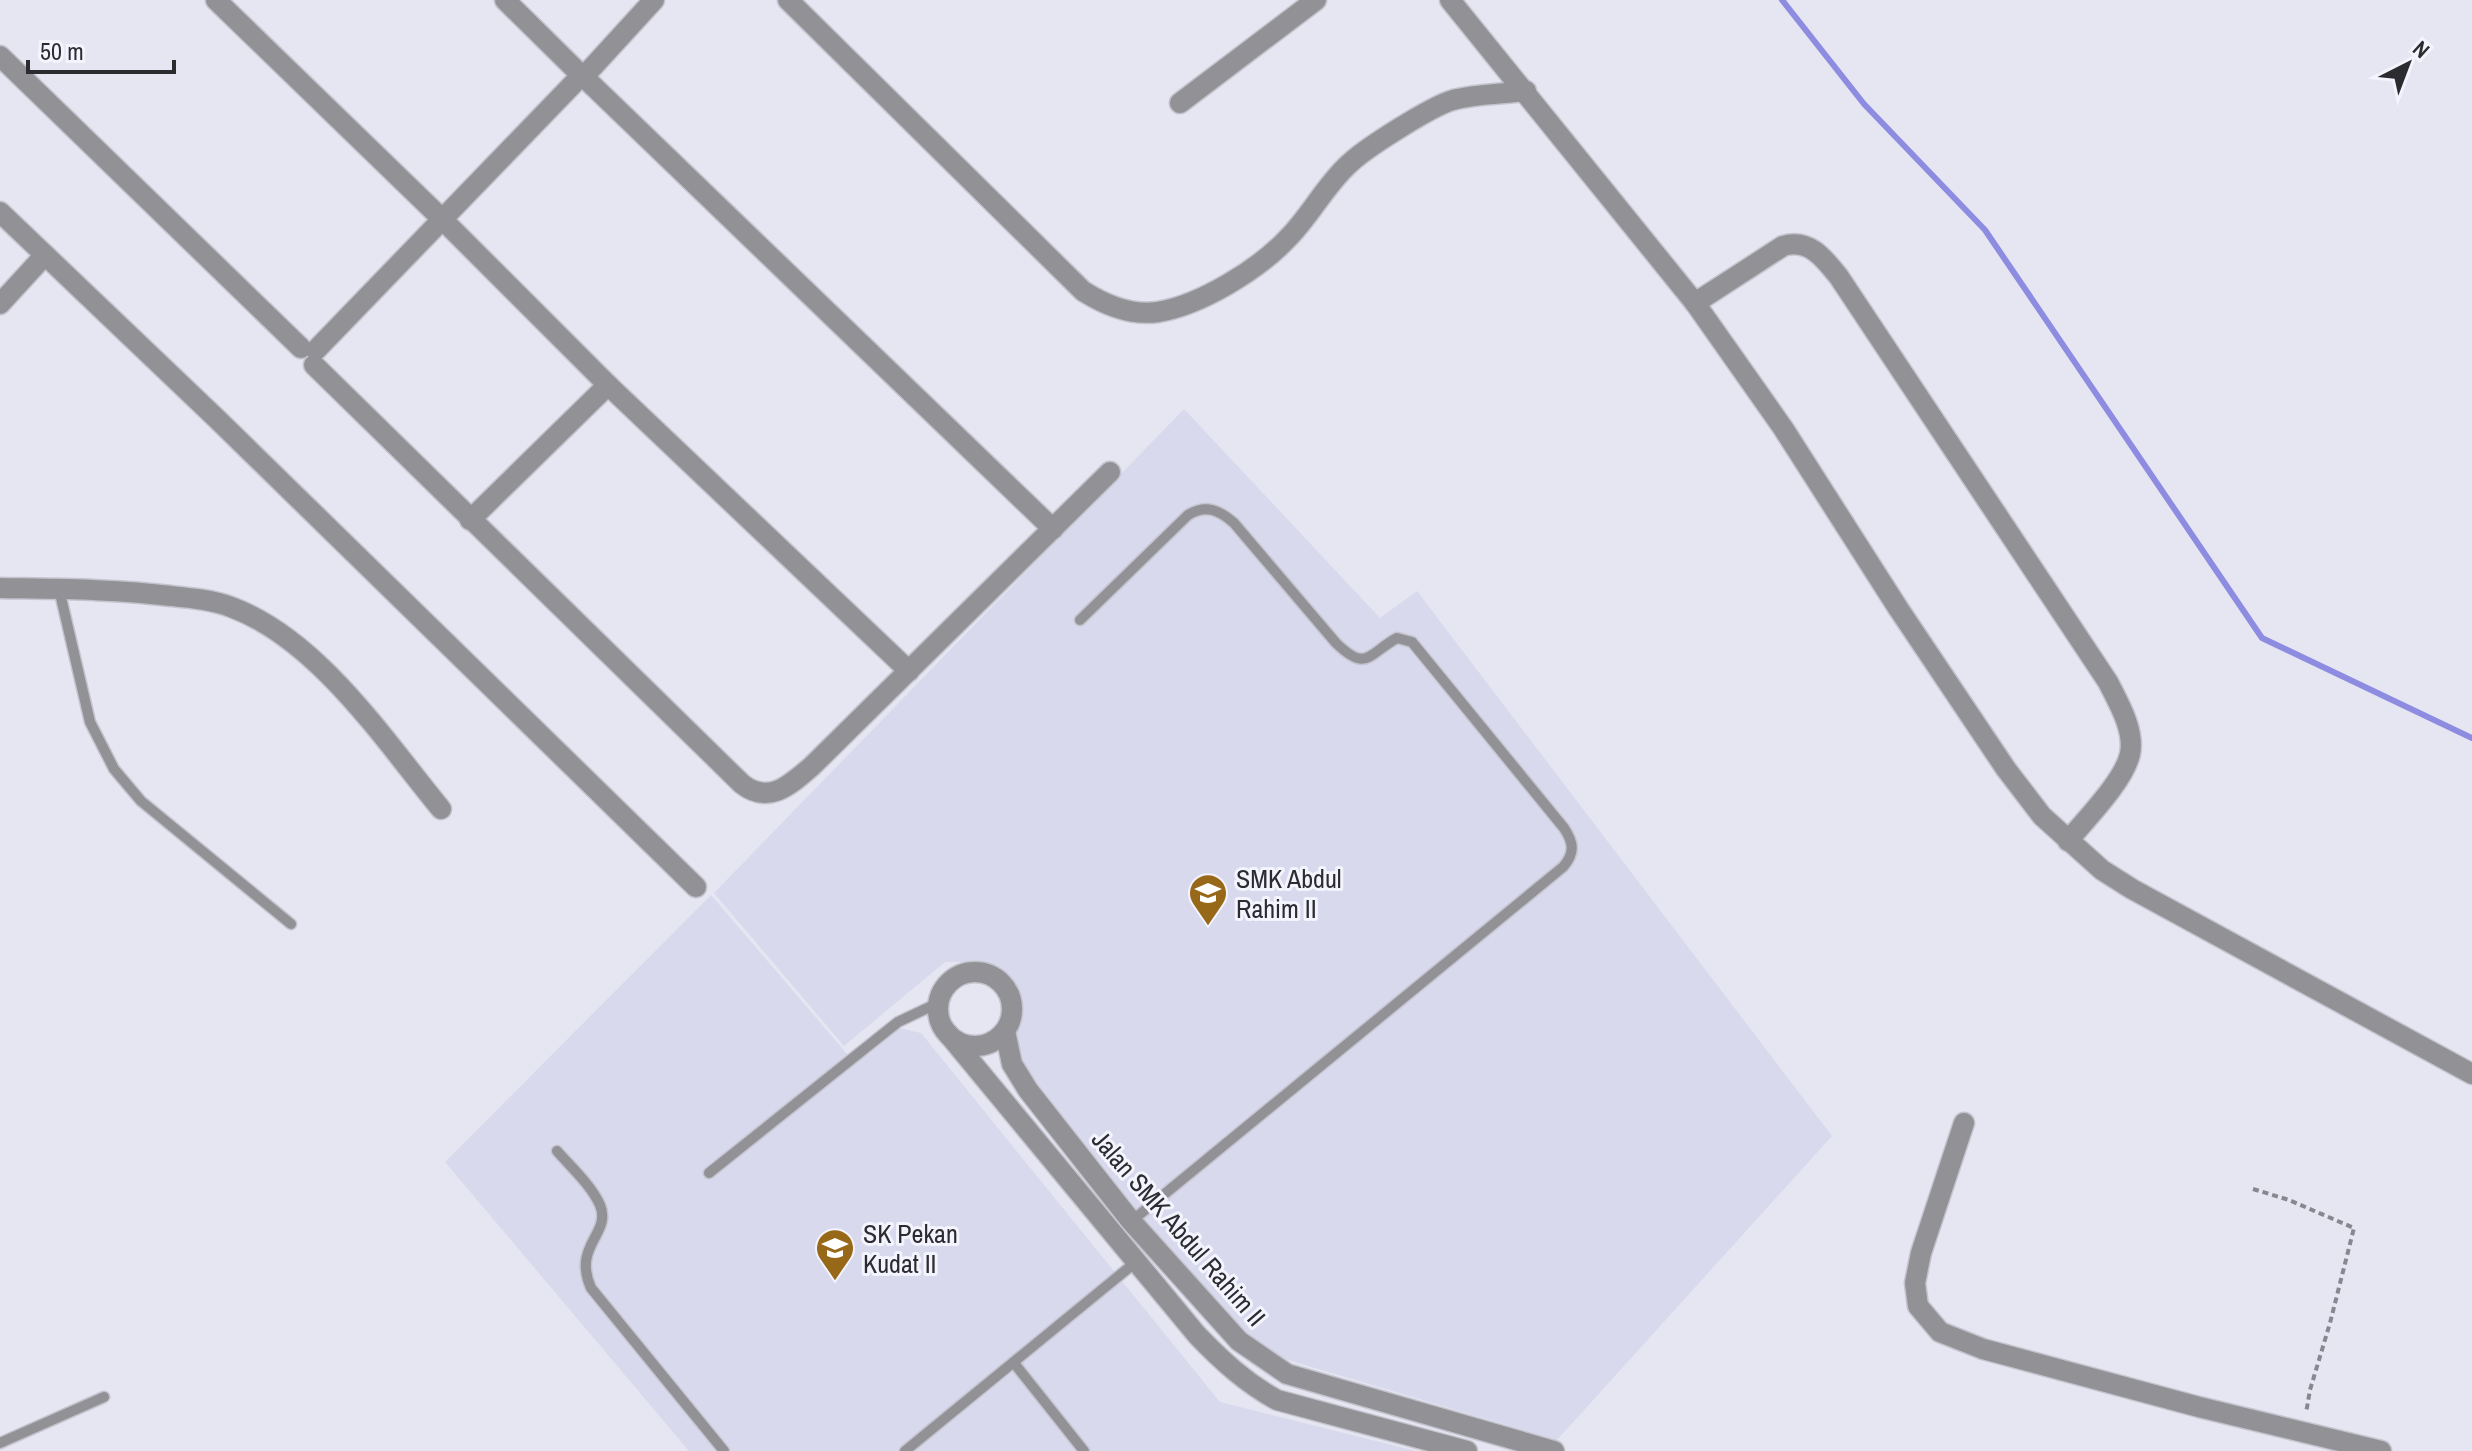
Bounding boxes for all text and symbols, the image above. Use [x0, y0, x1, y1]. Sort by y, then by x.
scale bar [28, 24, 174, 74]
north arrow [2368, 24, 2448, 104]
text: N [2407, 34, 2436, 65]
text: 50 m [40, 35, 84, 67]
place label: SMK Abdul Rahim II [1236, 861, 1341, 926]
school or university icon: SMK Abdul Rahim II [1187, 872, 1229, 927]
street label: Jalan SMK Abdul Rahim II [1084, 1123, 1274, 1333]
place label: SK Pekan Kudat II [863, 1216, 958, 1281]
school or university icon: SK Pekan Kudat II [814, 1227, 856, 1282]

